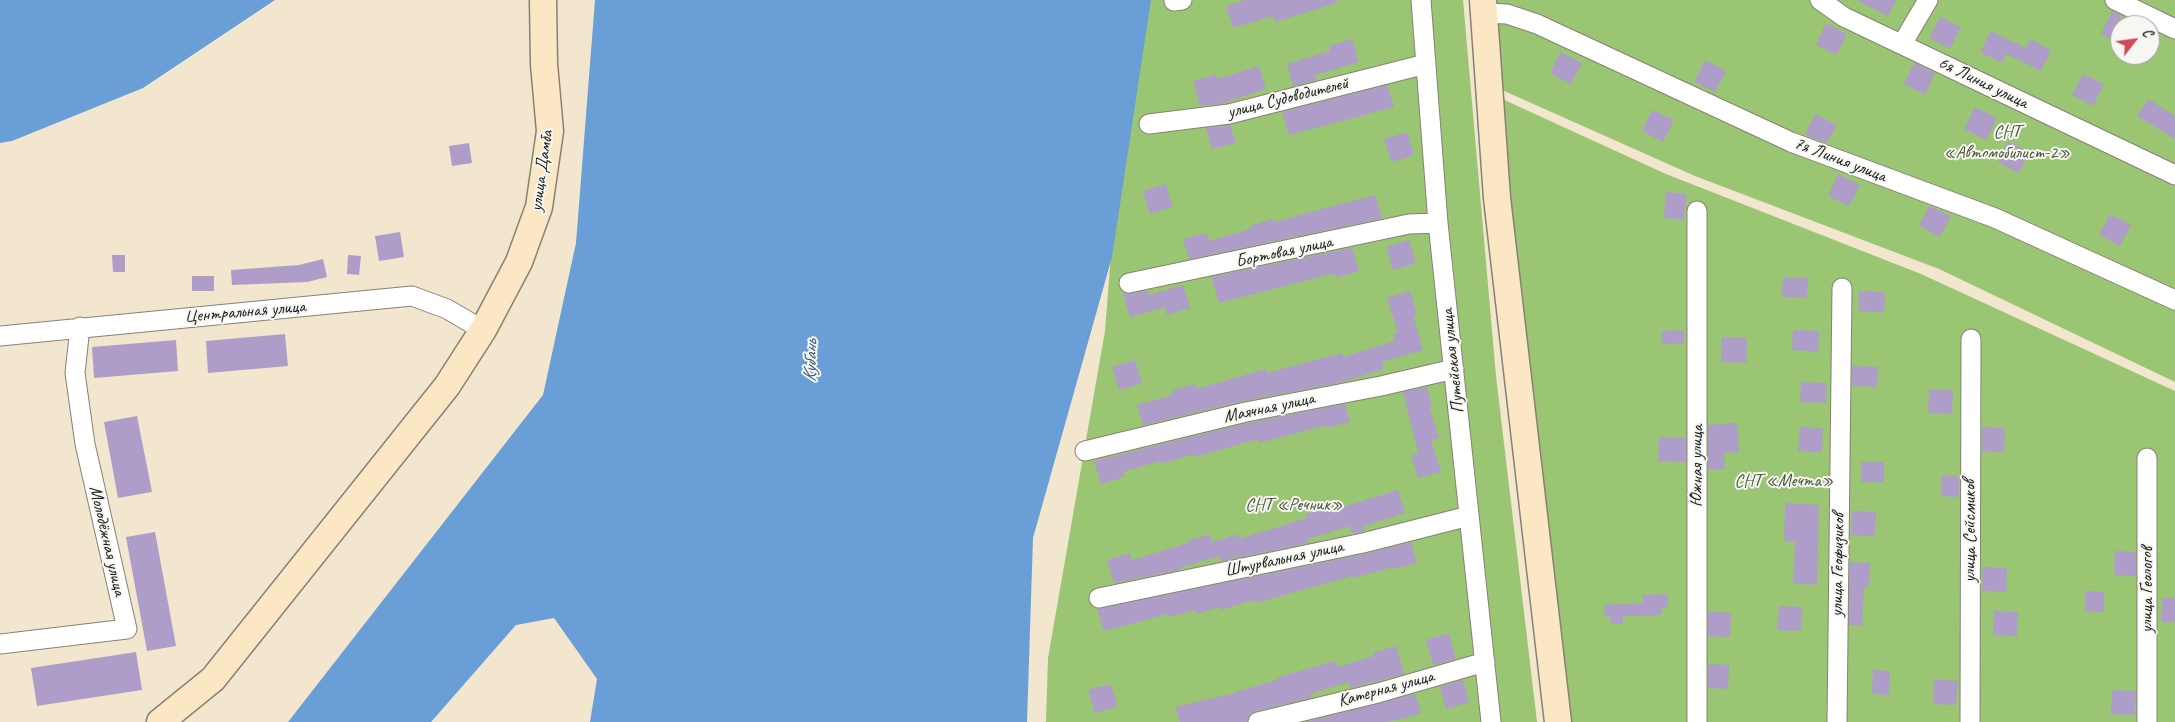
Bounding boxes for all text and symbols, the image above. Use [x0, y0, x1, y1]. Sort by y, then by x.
north arrow [2110, 15, 2160, 65]
text: С [2138, 26, 2157, 40]
street label: 6я Линия улица [1935, 52, 2031, 114]
street label: улица Судоводителей [1225, 73, 1351, 123]
park label: СНТ «Автомобилист-2» [1944, 121, 2070, 163]
street label: улица Дамба [526, 129, 558, 213]
street label: 7я Линия улица [1791, 133, 1889, 187]
street label: Бортовая улица [1234, 231, 1334, 273]
street label: Центральная улица [184, 296, 306, 328]
street label: Путейская улица [1437, 308, 1469, 414]
water label: Кубань [799, 339, 823, 383]
street label: Маячная улица [1222, 388, 1316, 428]
street label: Южная улица [1686, 425, 1708, 507]
park label: СНТ «Мечта» [1735, 470, 1833, 492]
street label: улица Сейсмиков [1959, 480, 1981, 582]
street label: Молодёжная улица [84, 484, 130, 598]
park label: СНТ «Речник» [1245, 494, 1343, 516]
street label: улица Геофизиков [1826, 513, 1850, 617]
street label: Штурвальная улица [1223, 536, 1345, 582]
street label: улица Геологов [2136, 547, 2158, 633]
street label: Катерная улица [1336, 666, 1436, 712]

